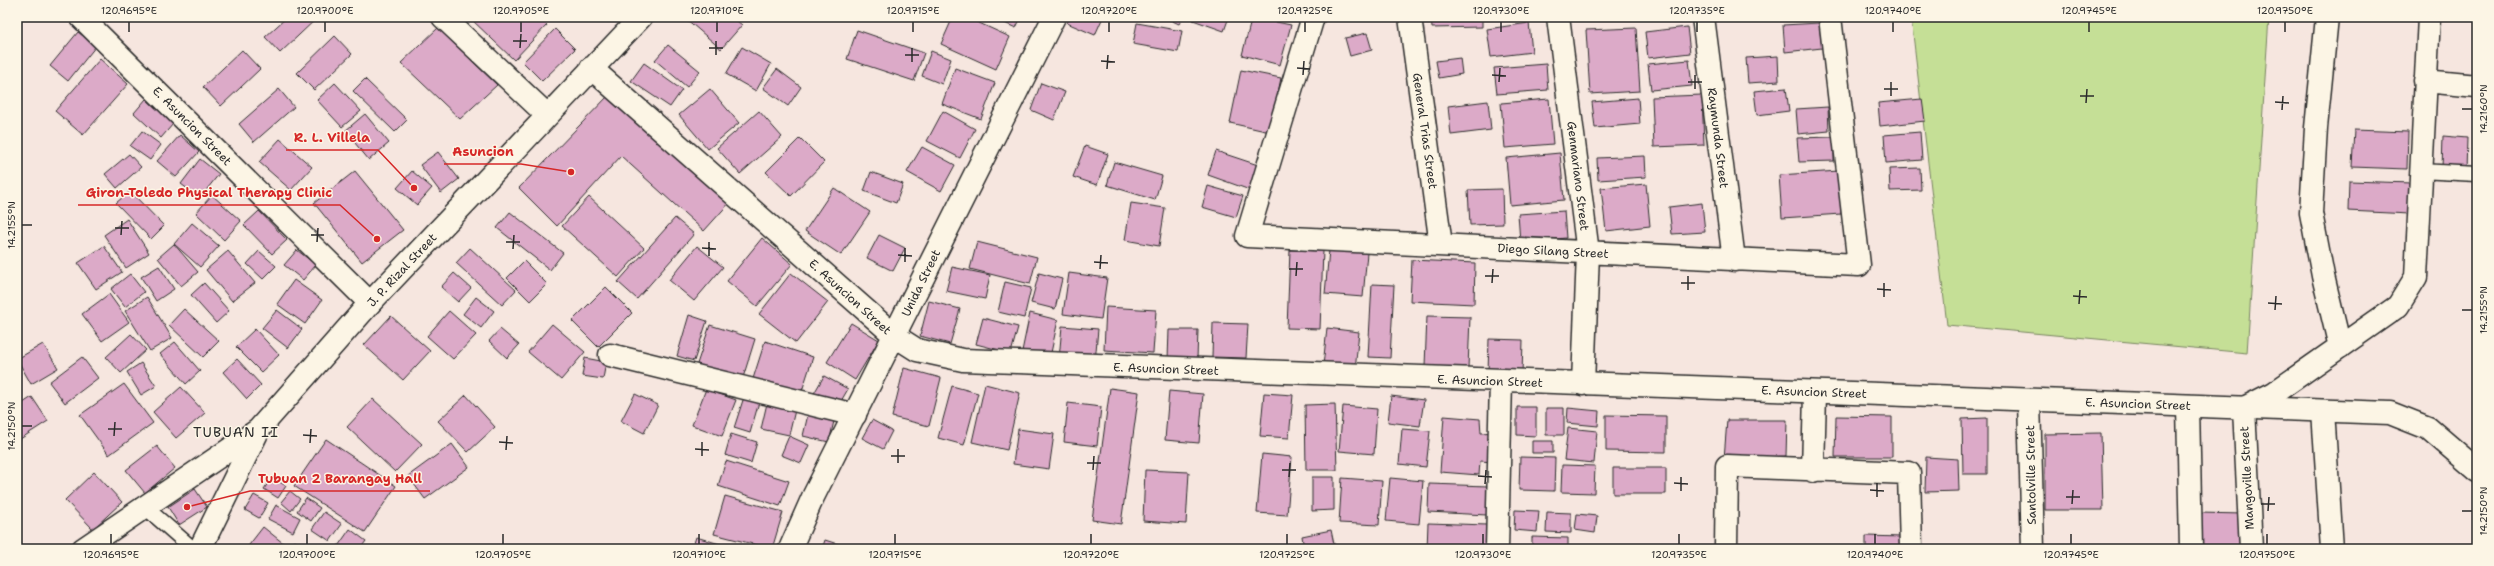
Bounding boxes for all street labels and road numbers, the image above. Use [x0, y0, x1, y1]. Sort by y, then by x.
street label: General Trias Street [1409, 72, 1441, 190]
street label: E. Asuncion Street [149, 83, 235, 169]
street label: Raymunda Street [1704, 87, 1732, 189]
street label: Genmariano Street [1563, 120, 1593, 232]
street label: J. P. Rizal Street [364, 230, 440, 310]
street label: Diego Silang Street [1497, 240, 1609, 262]
street label: Unida Street [898, 247, 944, 319]
street label: E. Asuncion Street [805, 256, 895, 338]
street label: E. Asuncion Street [1113, 359, 1219, 379]
street label: E. Asuncion Street [1437, 371, 1543, 391]
street label: E. Asuncion Street [1761, 382, 1867, 402]
street label: E. Asuncion Street [2085, 394, 2191, 414]
street label: Santolville Street [2022, 425, 2040, 525]
street label: Mangoville Street [2236, 426, 2258, 530]

